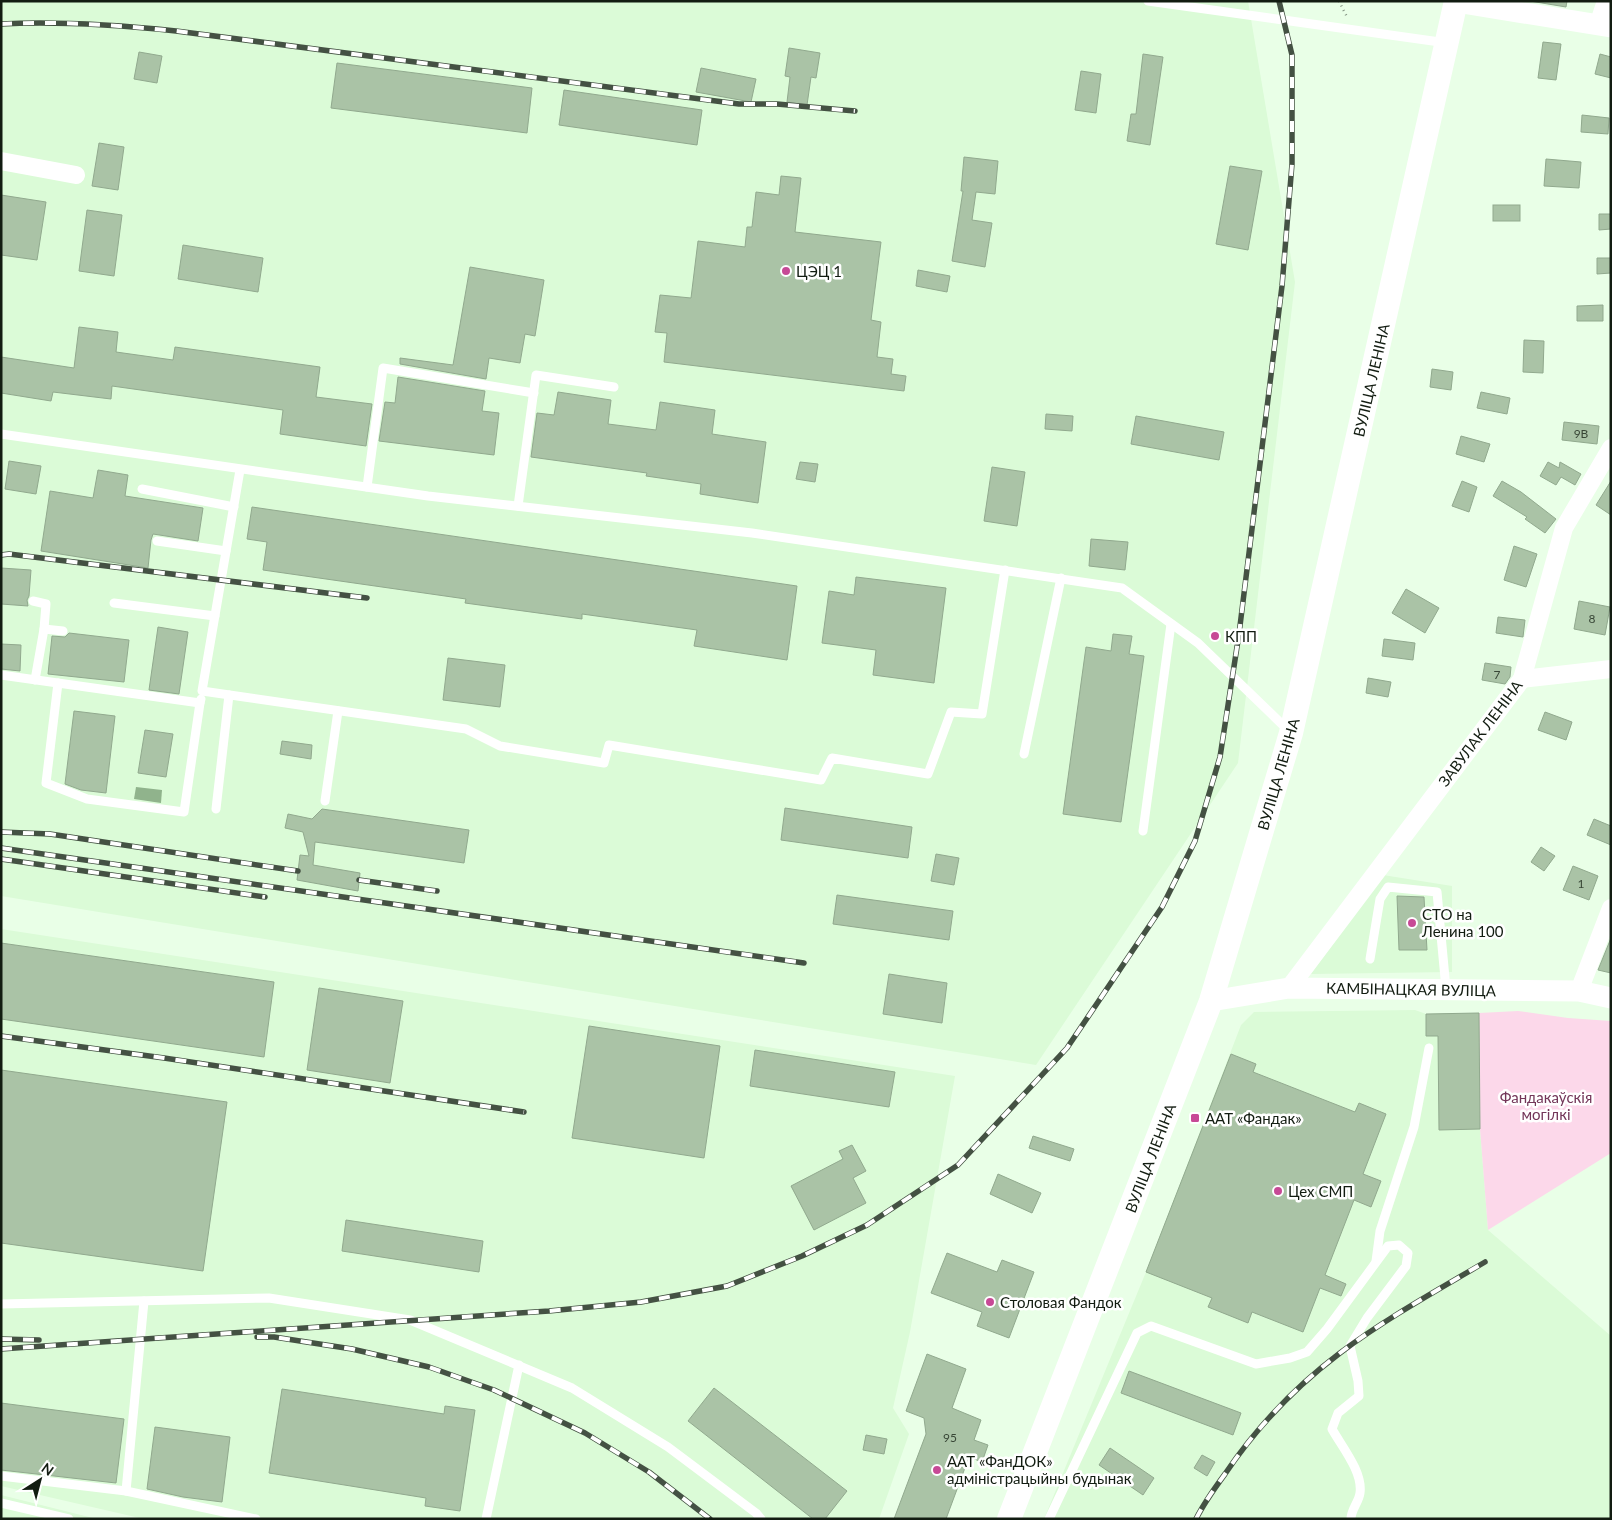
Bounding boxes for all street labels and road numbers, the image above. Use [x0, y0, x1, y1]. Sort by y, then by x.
street label: ВУЛІЦА ЛЕНІНА [1349, 321, 1393, 438]
street label: ЗАВУЛАК ЛЕНІНА [1434, 676, 1526, 790]
street label: ВУЛІЦА ЛЕНІНА [1253, 715, 1303, 832]
street label: КАМБІНАЦКАЯ ВУЛІЦА [1326, 979, 1497, 999]
street label: ВУЛІЦА ЛЕНІНА [1121, 1100, 1179, 1215]

